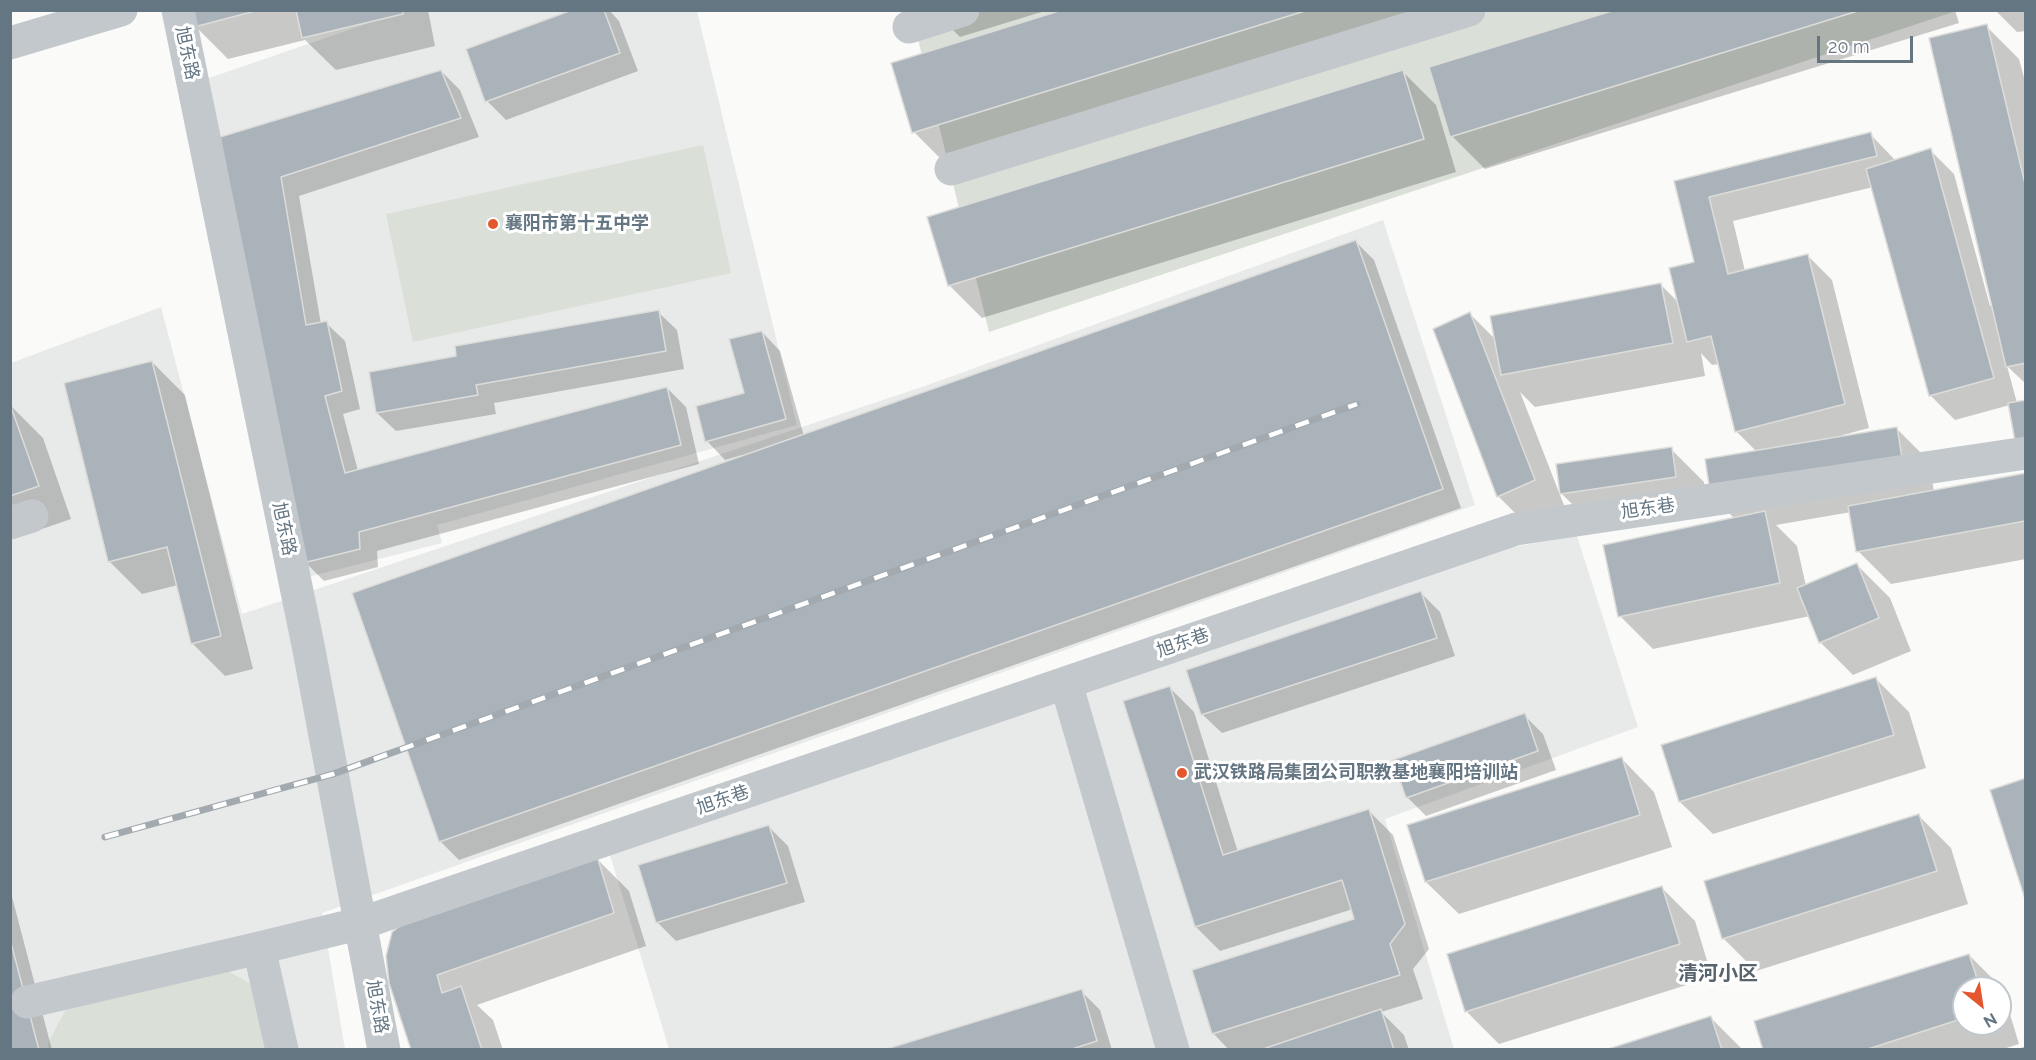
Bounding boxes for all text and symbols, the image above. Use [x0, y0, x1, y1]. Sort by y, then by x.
street label: 旭东路 [171, 24, 203, 82]
scale bar [1820, 24, 1916, 62]
text: 20 m [1828, 36, 1870, 57]
place label: 襄阳市第十五中学 [505, 213, 649, 235]
marker: 襄阳市第十五中学 [486, 217, 500, 231]
street label: 旭东巷 [1620, 495, 1676, 523]
street label: 旭东路 [268, 500, 300, 558]
street label: 旭东巷 [1154, 624, 1212, 662]
place label: 武汉铁路局集团公司职教基地襄阳培训站 [1194, 762, 1518, 784]
marker: 武汉铁路局集团公司职教基地襄阳培训站 [1175, 766, 1189, 780]
street label: 旭东巷 [694, 781, 752, 819]
district label: 清河小区 [1678, 962, 1758, 986]
north arrow [1952, 976, 2012, 1036]
street label: 旭东路 [362, 979, 392, 1035]
text: N [1980, 1009, 2000, 1032]

